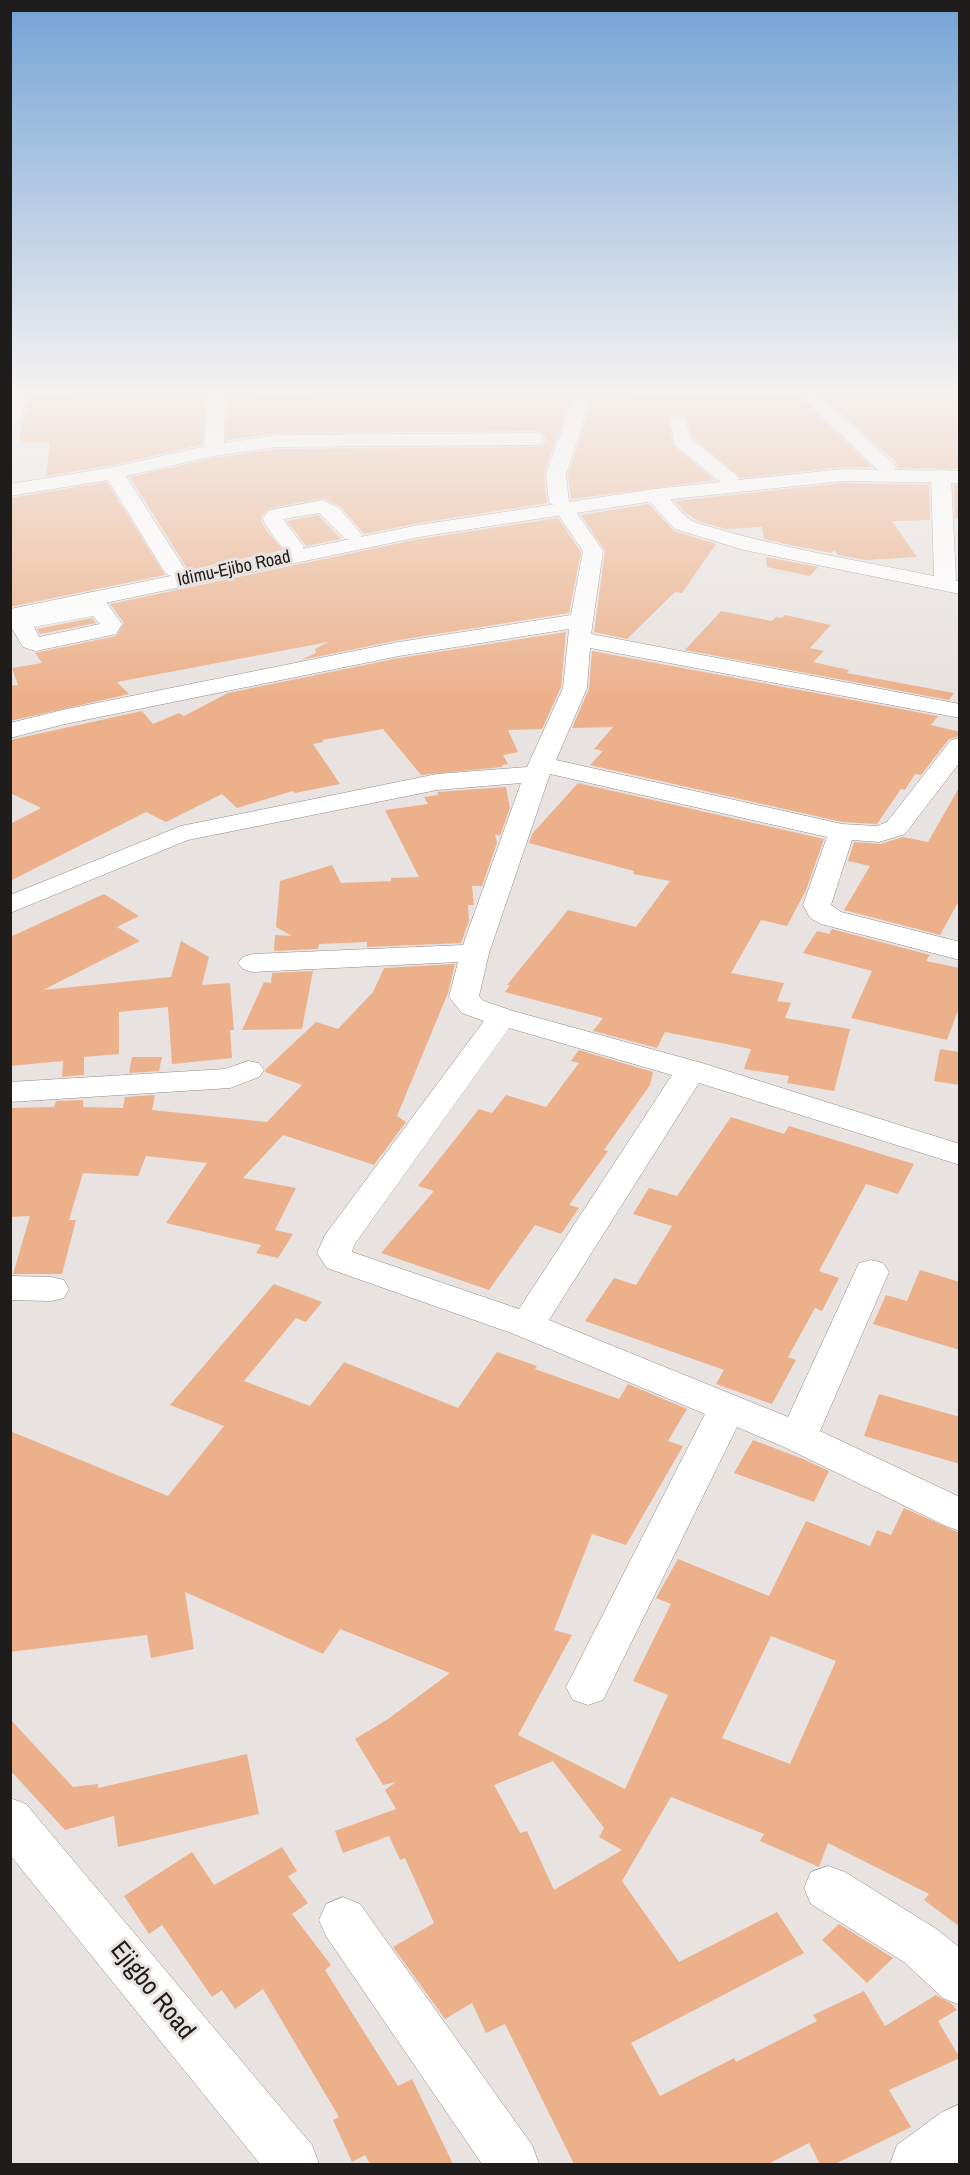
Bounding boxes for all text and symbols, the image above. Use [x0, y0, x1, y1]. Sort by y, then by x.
street label: Idimu-Ejibo Road [176, 546, 292, 592]
street label: Ejigbo Road [103, 1936, 201, 2046]

